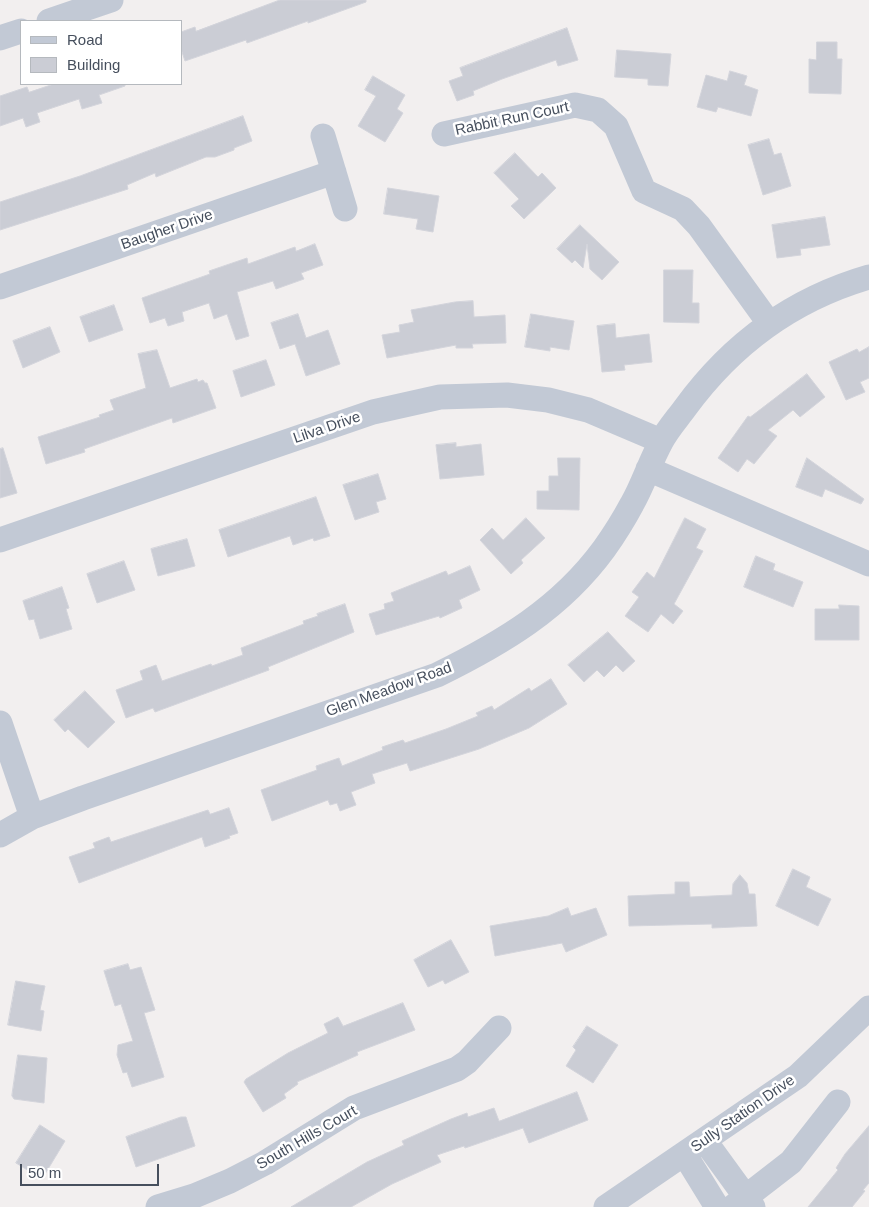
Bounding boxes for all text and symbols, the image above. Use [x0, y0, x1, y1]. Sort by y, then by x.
legend [20, 20, 182, 85]
text: Road [67, 31, 103, 48]
text: Building [67, 56, 120, 73]
street label: Rabbit Run Court [453, 98, 571, 140]
street label: Baugher Drive [119, 206, 215, 254]
street label: Lilva Drive [291, 408, 363, 448]
street label: Glen Meadow Road [324, 659, 454, 721]
street label: Sully Station Drive [688, 1071, 798, 1157]
street label: South Hills Court [254, 1102, 360, 1174]
scale bar [22, 1154, 161, 1186]
text: 50 m [28, 1164, 61, 1181]

